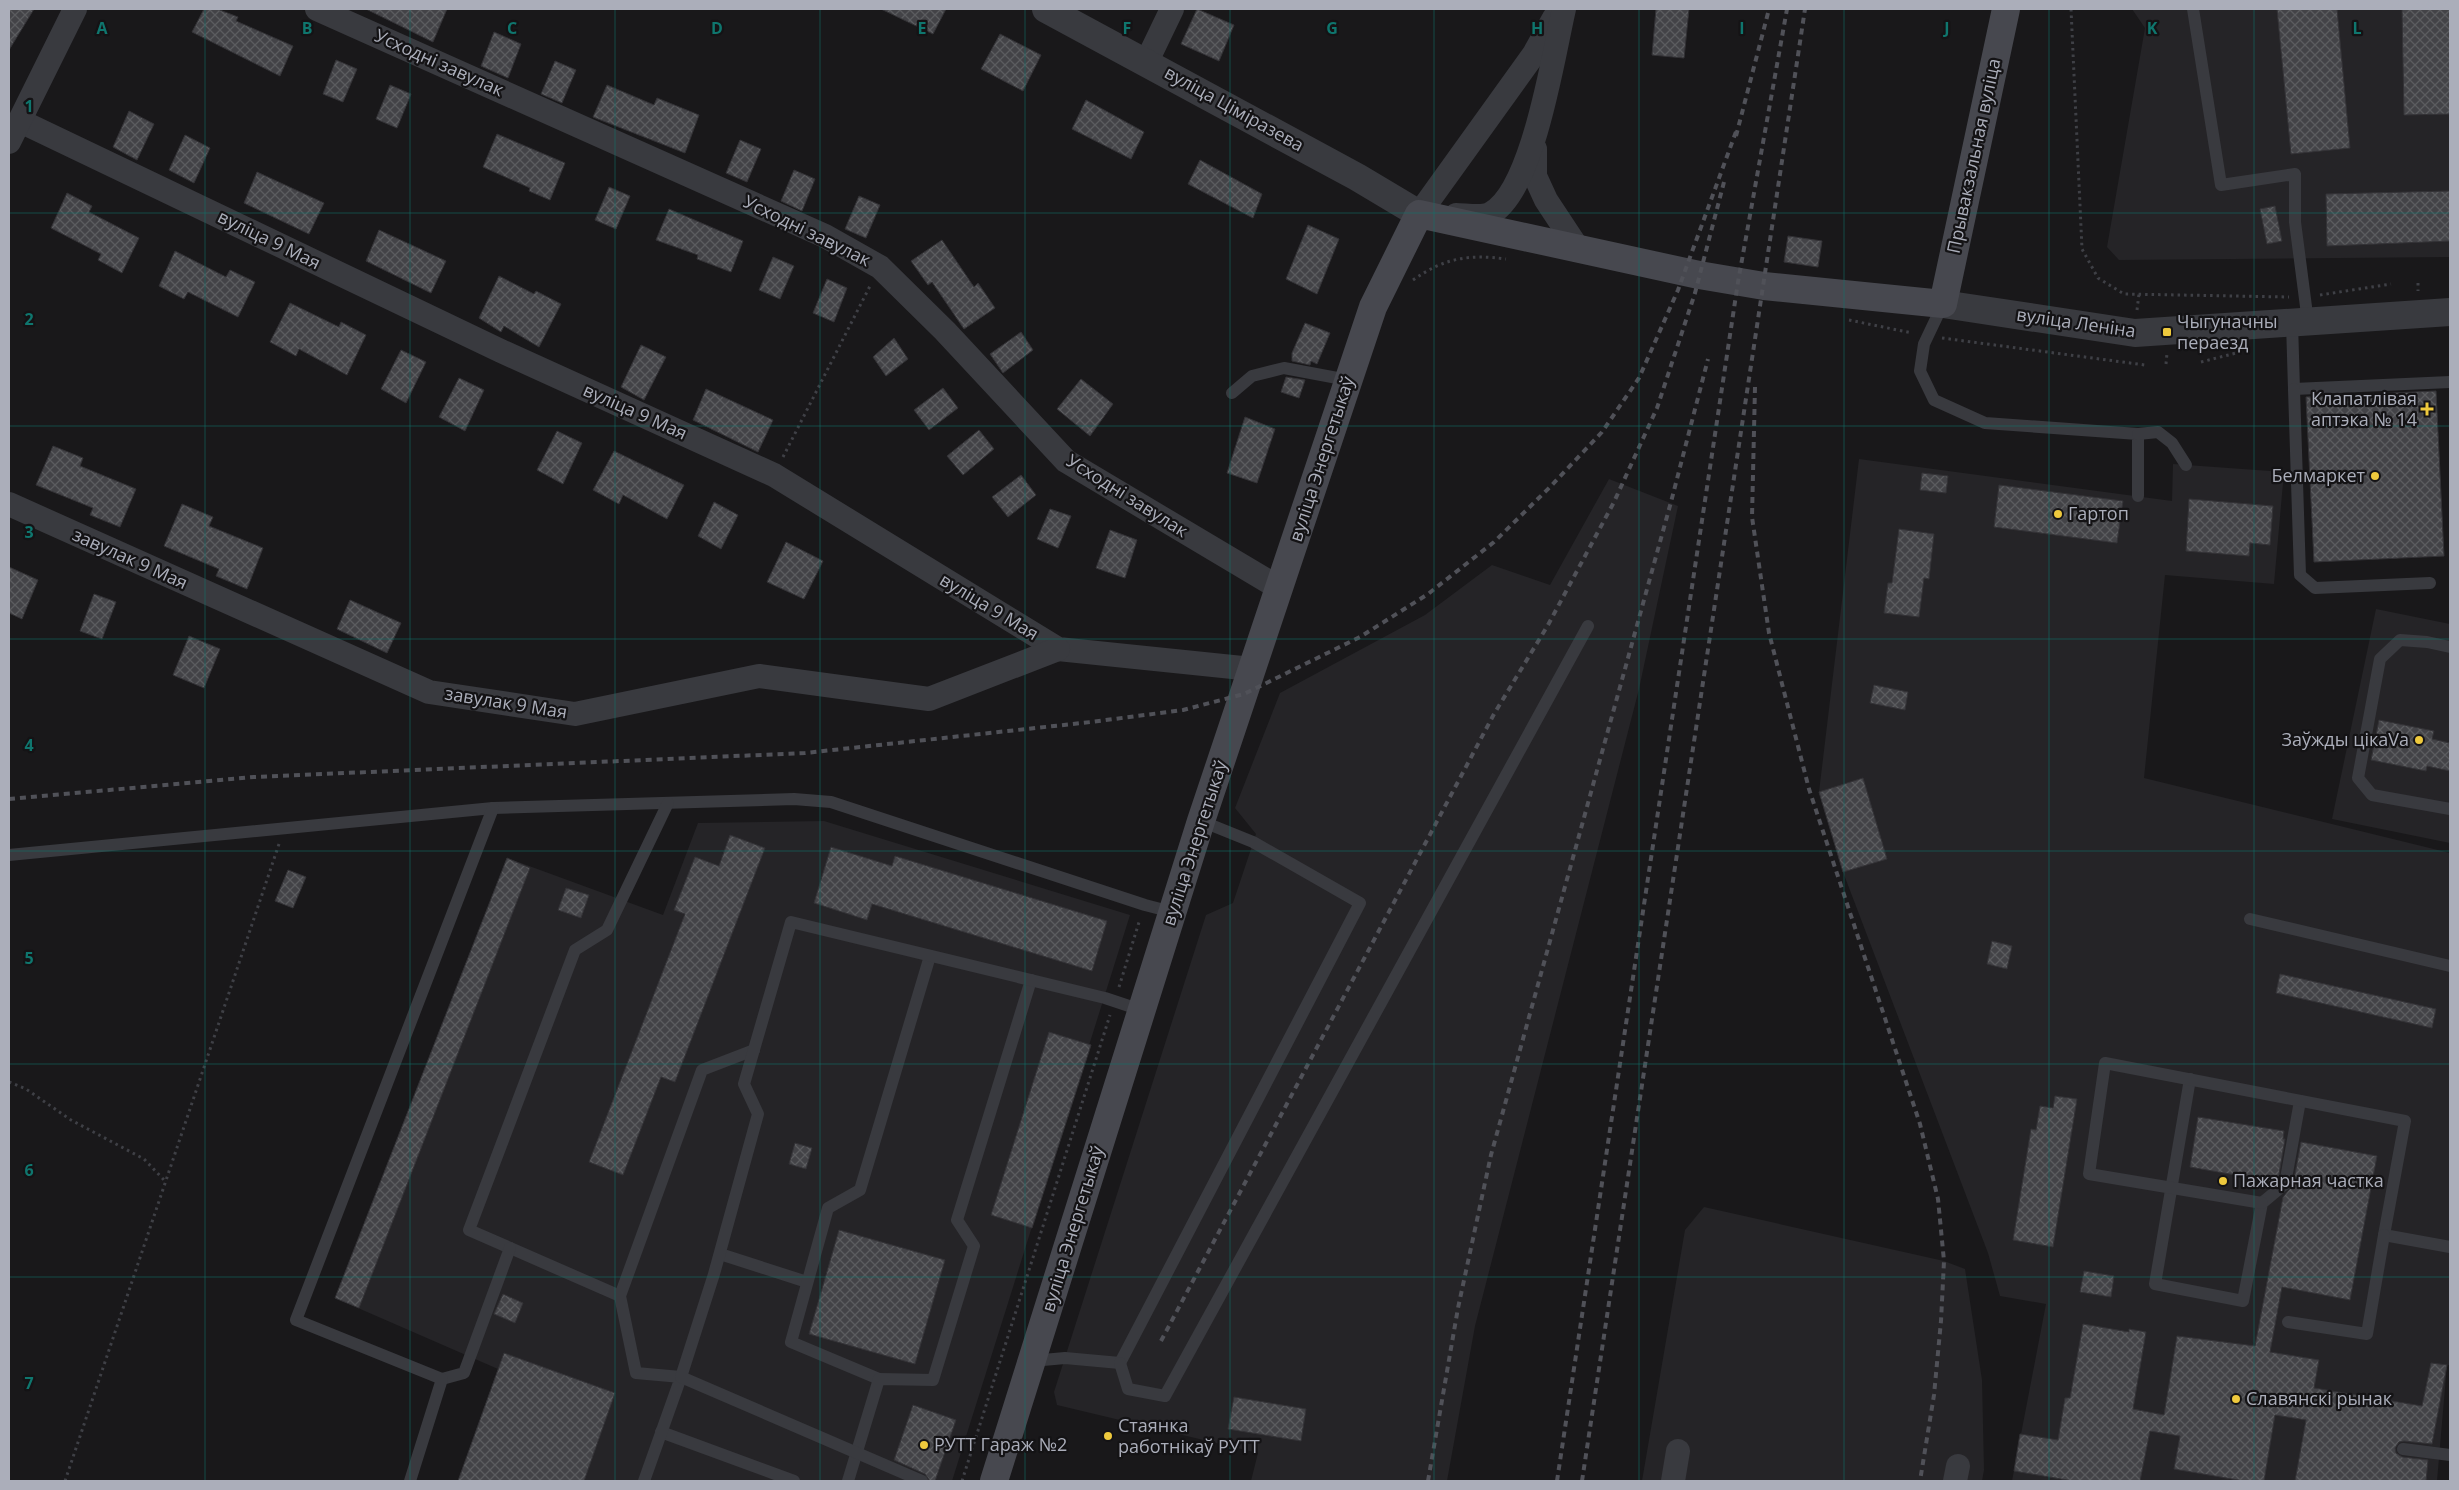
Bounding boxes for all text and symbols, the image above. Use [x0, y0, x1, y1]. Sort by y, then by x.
text: A [96, 17, 108, 39]
text: B [302, 17, 312, 39]
text: C [507, 17, 517, 39]
text: D [711, 17, 723, 39]
text: E [918, 17, 927, 39]
text: F [1123, 17, 1131, 39]
text: G [1326, 17, 1338, 39]
text: H [1531, 17, 1543, 39]
text: I [1739, 17, 1745, 39]
text: J [1942, 17, 1950, 39]
text: K [2147, 17, 2158, 39]
text: L [2352, 17, 2362, 39]
street label: Усходні завулак [371, 23, 508, 102]
street label: Прывакзальная вуліца [1941, 56, 2005, 255]
street label: вуліца Ціміразева [1161, 60, 1308, 156]
text: 1 [24, 95, 34, 117]
street label: Усходні завулак [740, 189, 876, 272]
street label: вуліца 9 Мая [214, 204, 325, 274]
street label: вуліца Леніна [2015, 302, 2137, 342]
text: 2 [24, 308, 34, 330]
place label: Чыгуначны пераезд [2177, 309, 2278, 354]
marker: Чыгуначны пераезд [2161, 326, 2173, 338]
street label: вуліца Энергетыкаў [1283, 372, 1359, 544]
street label: вуліца 9 Мая [580, 377, 691, 445]
place label: Клапатлівая аптэка № 14 [2311, 386, 2417, 431]
marker: Клапатлівая аптэка № 14 [2421, 403, 2433, 415]
street label: Усходні завулак [1062, 448, 1193, 542]
place label: Белмаркет [2271, 463, 2366, 487]
marker: Белмаркет [2369, 470, 2381, 482]
place label: Гартоп [2068, 501, 2129, 525]
marker: Гартоп [2052, 508, 2064, 520]
text: 3 [24, 521, 34, 543]
street label: завулак 9 Мая [69, 522, 192, 594]
street label: вуліца 9 Мая [936, 567, 1043, 645]
street label: завулак 9 Мая [443, 681, 569, 724]
place label: Заўжды цікаVа [2282, 727, 2409, 751]
text: 4 [24, 734, 34, 756]
marker: Заўжды цікаVа [2413, 734, 2425, 746]
street label: вуліца Энергетыкаў [1156, 756, 1232, 928]
text: 5 [24, 947, 34, 969]
street label: вуліца Энергетыкаў [1035, 1142, 1109, 1315]
text: 6 [24, 1159, 34, 1181]
place label: Пажарная частка [2233, 1168, 2384, 1192]
marker: Пажарная частка [2217, 1175, 2229, 1187]
text: 7 [24, 1372, 34, 1394]
place label: Славянскі рынак [2246, 1386, 2393, 1410]
marker: Славянскі рынак [2230, 1393, 2242, 1405]
place label: Стаянка работнікаў РУТТ [1118, 1413, 1260, 1458]
marker: Стаянка работнікаў РУТТ [1102, 1430, 1114, 1442]
place label: РУТТ Гараж №2 [934, 1432, 1067, 1456]
marker: РУТТ Гараж №2 [918, 1439, 930, 1451]

